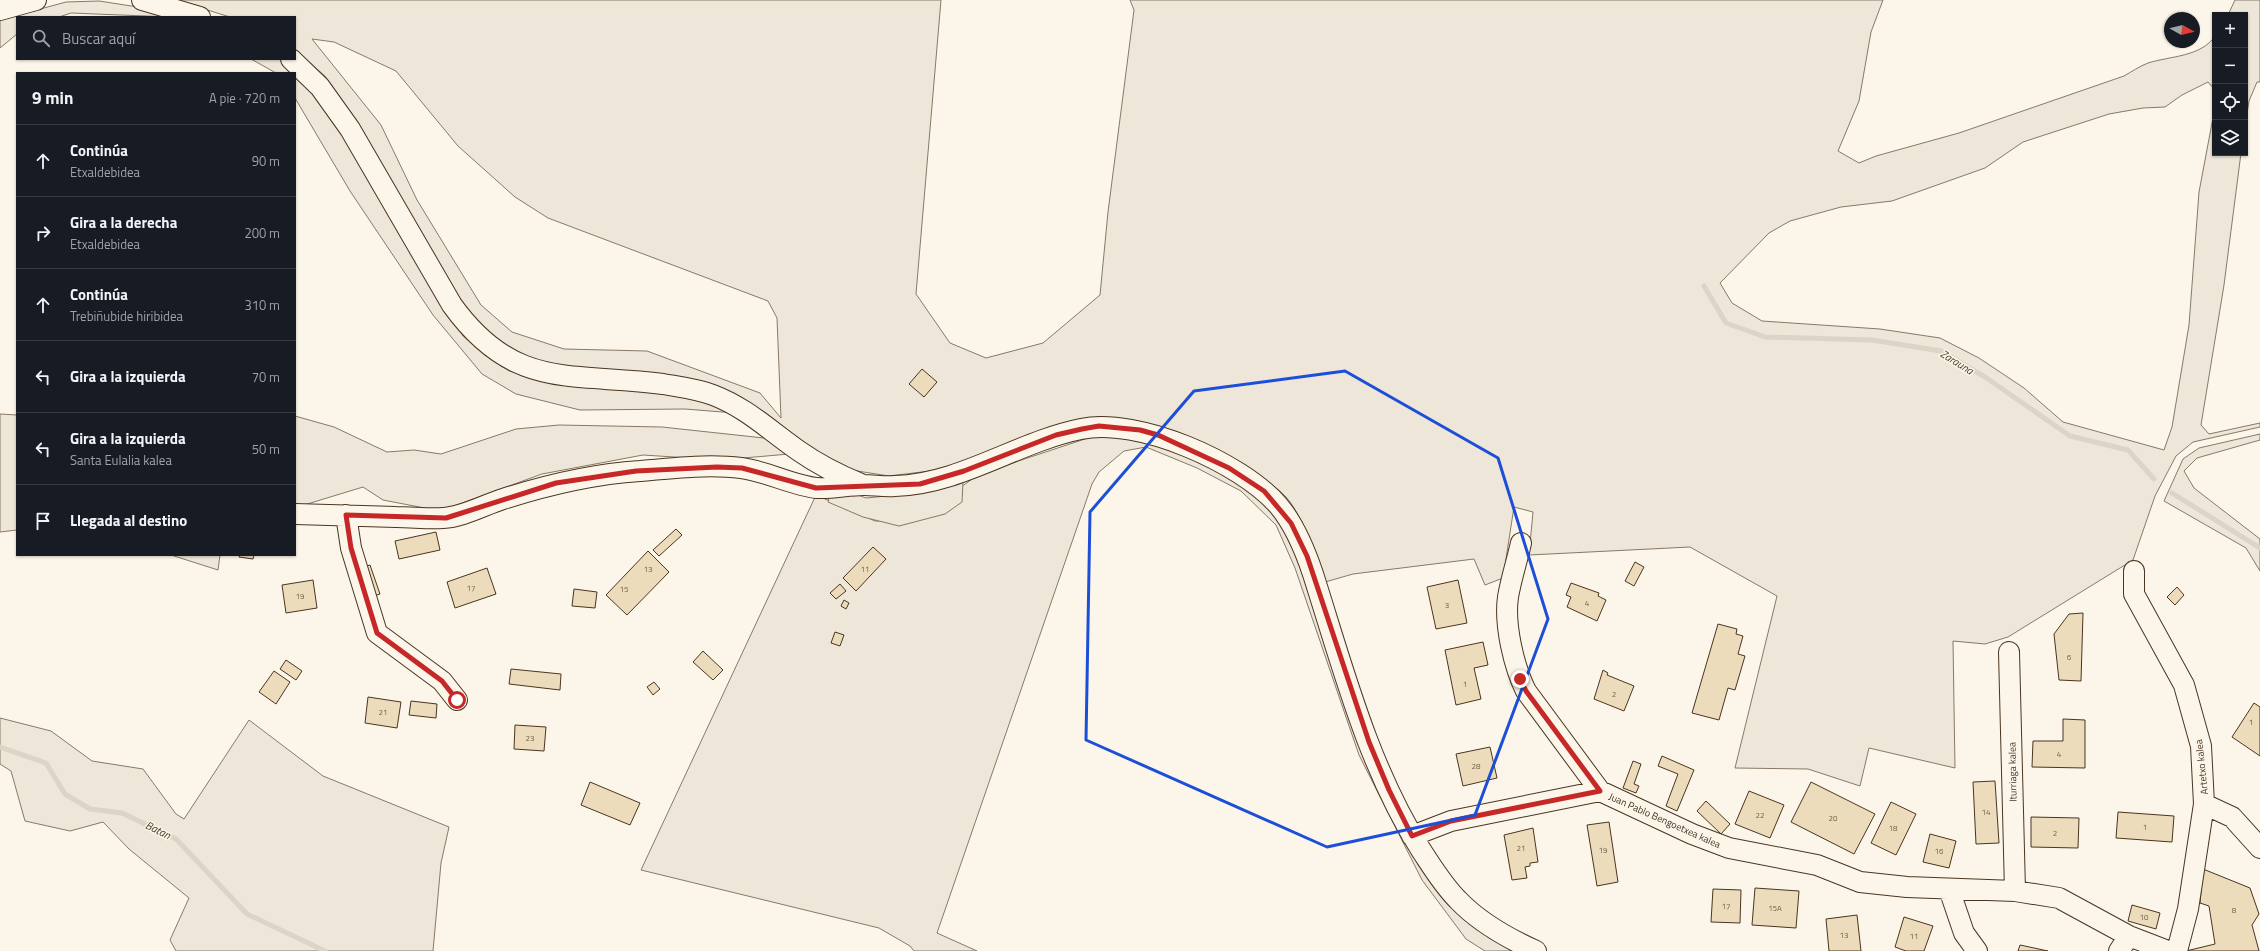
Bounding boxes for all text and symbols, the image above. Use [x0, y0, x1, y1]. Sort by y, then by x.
north arrow [2164, 12, 2200, 48]
map controls [2212, 12, 2248, 156]
button: + [2212, 12, 2248, 48]
search box [16, 16, 296, 60]
icon: search [30, 27, 52, 49]
text: Buscar aquí [62, 27, 135, 50]
button: − [2212, 48, 2248, 84]
button: locate [2212, 84, 2248, 120]
text: 9 min [32, 85, 73, 111]
text: A pie · 720 m [209, 88, 280, 108]
button: layers [2212, 120, 2248, 156]
text: Continúa [70, 139, 128, 162]
icon: ahead [32, 150, 54, 172]
text: 90 m [252, 151, 280, 171]
text: Etxaldebidea [70, 162, 140, 182]
text: Gira a la derecha [70, 211, 177, 234]
icon: right [32, 222, 54, 244]
text: 200 m [244, 223, 280, 243]
text: Etxaldebidea [70, 234, 140, 254]
text: Continúa [70, 283, 128, 306]
icon: ahead [32, 294, 54, 316]
text: 310 m [244, 295, 280, 315]
text: Trebiñubide hiribidea [70, 306, 183, 326]
water label: Zarauna [1937, 346, 1977, 379]
text: Gira a la izquierda [70, 365, 186, 388]
icon: left [32, 366, 54, 388]
text: 70 m [252, 367, 280, 387]
text: Gira a la izquierda [70, 427, 186, 450]
icon: left [32, 438, 54, 460]
text: 50 m [252, 439, 280, 459]
text: Santa Eulalia kalea [70, 450, 172, 470]
text: Llegada al destino [70, 509, 187, 532]
icon: arrive [32, 510, 54, 532]
house number: 13 [644, 563, 652, 575]
house number: 11 [861, 563, 869, 575]
house number: 17 [467, 582, 475, 594]
house number: 15 [620, 583, 629, 595]
house number: 19 [296, 590, 305, 602]
house number: 4 [1585, 597, 1590, 609]
house number: 3 [1445, 599, 1449, 611]
house number: 6 [2067, 651, 2072, 663]
route end [1511, 670, 1529, 688]
house number: 1 [1463, 678, 1467, 690]
house number: 2 [1612, 688, 1616, 700]
route start [448, 691, 466, 709]
house number: 21 [379, 706, 387, 718]
house number: 1 [2249, 716, 2253, 728]
house number: 23 [526, 732, 534, 744]
street label: Artetxo kalea [2191, 739, 2212, 795]
street label: Iturriaga kalea [2004, 742, 2021, 802]
house number: 4 [2057, 748, 2062, 760]
house number: 28 [1472, 760, 1481, 772]
street label: Juan Pablo Bengoetxea kalea [1606, 789, 1723, 852]
house number: 14 [1982, 806, 1991, 818]
house number: 22 [1756, 809, 1764, 821]
house number: 20 [1829, 812, 1838, 824]
water label: Batan [143, 817, 174, 843]
house number: 1 [2143, 821, 2147, 833]
house number: 18 [1889, 822, 1898, 834]
house number: 2 [2053, 827, 2057, 839]
house number: 21 [1517, 842, 1525, 854]
house number: 19 [1599, 844, 1608, 856]
house number: 16 [1935, 845, 1944, 857]
house number: 17 [1722, 900, 1730, 912]
house number: 15A [1768, 902, 1782, 914]
house number: 8 [2232, 904, 2237, 916]
house number: 10 [2140, 911, 2149, 923]
house number: 13 [1840, 929, 1848, 941]
house number: 11 [1910, 930, 1918, 942]

